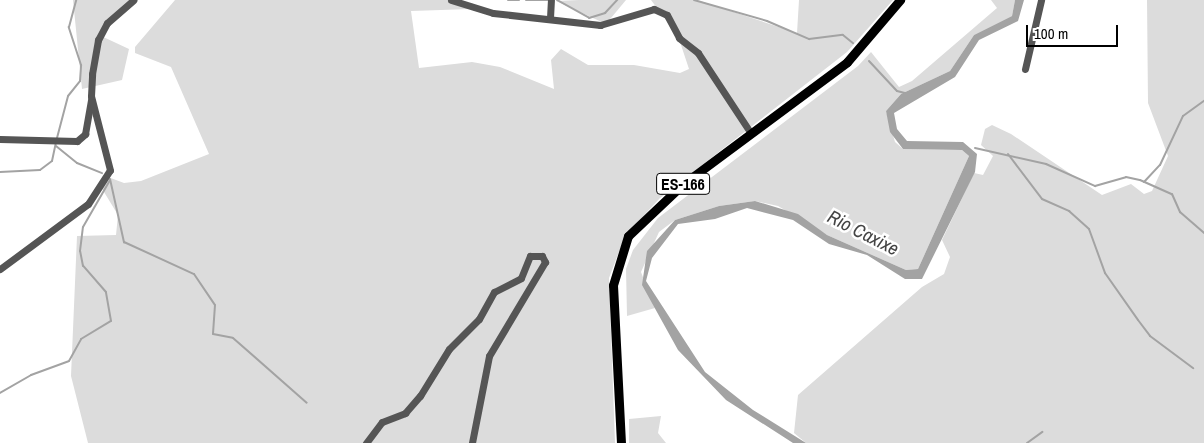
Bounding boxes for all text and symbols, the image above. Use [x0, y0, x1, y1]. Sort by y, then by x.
scale bar [1029, 15, 1122, 47]
text: 100 m [1034, 23, 1068, 44]
road number: ES-166 [656, 170, 710, 198]
water label: Rio Caxixe [823, 205, 903, 261]

